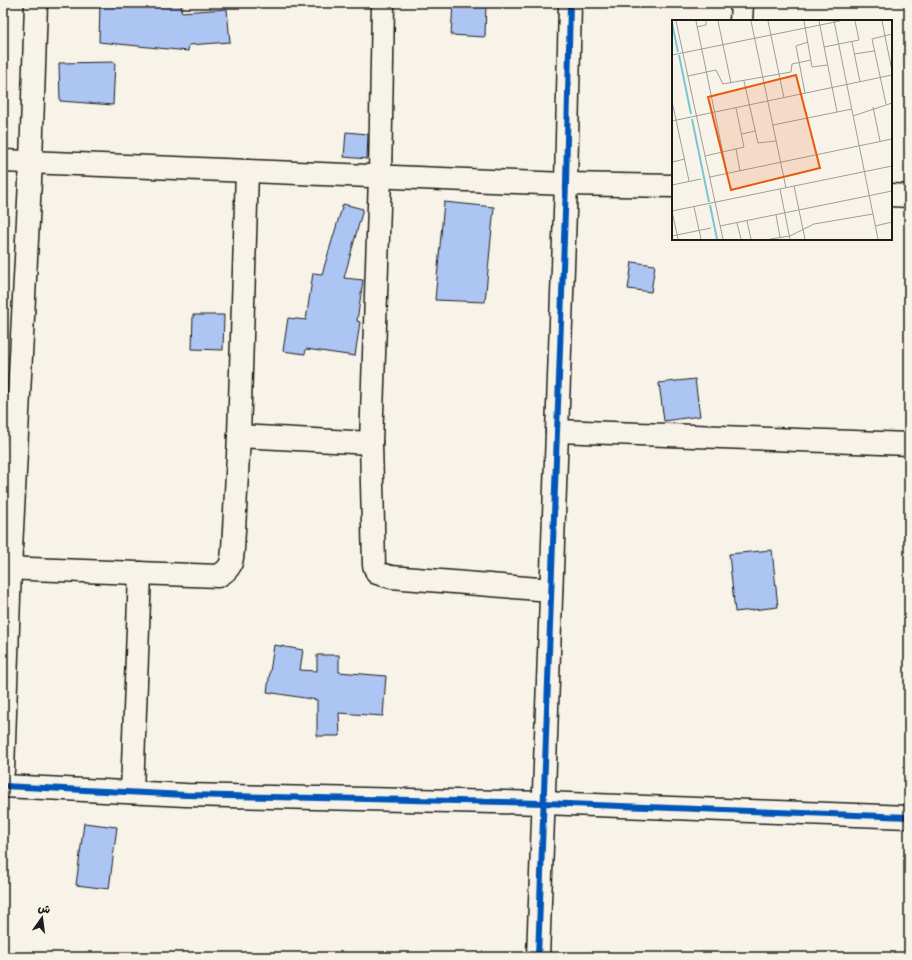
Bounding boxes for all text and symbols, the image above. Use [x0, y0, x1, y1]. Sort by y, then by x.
inset map [672, 20, 892, 240]
north arrow [22, 898, 62, 938]
text: ش [37, 899, 52, 917]

